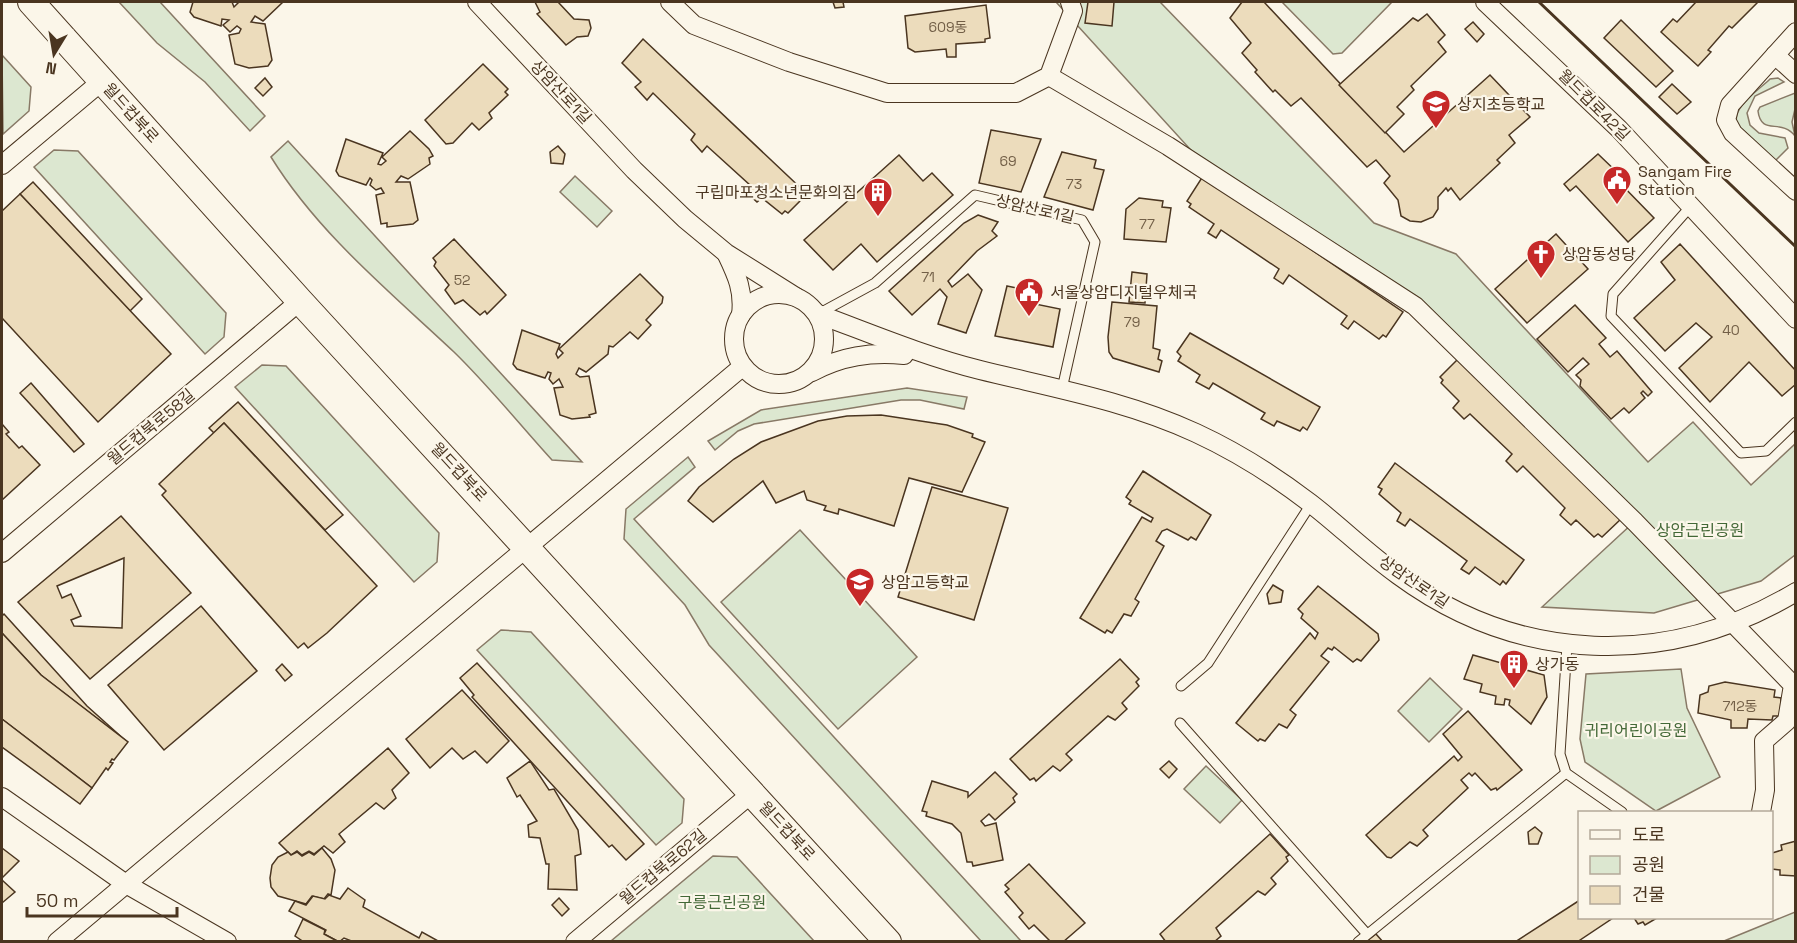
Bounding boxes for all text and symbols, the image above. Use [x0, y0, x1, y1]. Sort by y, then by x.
house number: 609동 [929, 18, 968, 36]
north arrow [24, 24, 84, 84]
street label: 상암산로1길 [526, 55, 596, 129]
text: N [44, 57, 59, 80]
street label: 월드컵로42길 [1554, 65, 1634, 145]
street label: 월드컵북로 [99, 79, 164, 148]
school or university icon: 상지초등학교 [1420, 88, 1452, 130]
place label: 상지초등학교 [1457, 94, 1545, 115]
house number: 69 [999, 152, 1017, 170]
place label: Sangam Fire Station [1638, 161, 1732, 200]
public building icon: Sangam Fire Station [1601, 164, 1633, 206]
house number: 73 [1066, 175, 1082, 193]
building icon: 구립마포청소년문화의집 [862, 176, 894, 218]
place label: 구립마포청소년문화의집 [695, 182, 857, 203]
street label: 상암산로1길 [994, 190, 1076, 228]
house number: 77 [1139, 215, 1155, 233]
church icon: 상암동성당 [1525, 238, 1557, 280]
place label: 상암동성당 [1562, 244, 1636, 265]
house number: 71 [921, 268, 935, 286]
house number: 52 [454, 271, 470, 289]
public building icon: 서울상암디지털우체국 [1013, 276, 1045, 318]
place label: 서울상암디지털우체국 [1050, 282, 1197, 303]
house number: 79 [1124, 313, 1140, 331]
house number: 40 [1722, 321, 1740, 339]
street label: 월드컵북로58길 [103, 384, 199, 470]
street label: 월드컵북로 [426, 438, 492, 506]
park label: 상암근린공원 [1656, 520, 1744, 541]
street label: 상암산로1길 [1375, 551, 1453, 613]
school or university icon: 상암고등학교 [844, 566, 876, 608]
place label: 상암고등학교 [881, 572, 969, 593]
building icon: 상가동 [1498, 648, 1530, 690]
place label: 상가동 [1535, 654, 1579, 675]
house number: 712동 [1723, 697, 1758, 715]
park label: 귀리어린이공원 [1584, 720, 1688, 741]
street label: 월드컵북로 [754, 797, 820, 865]
legend [1578, 811, 1773, 919]
text: 도로 [1632, 823, 1665, 846]
street label: 월드컵북로62길 [615, 824, 711, 910]
text: 공원 [1632, 853, 1665, 876]
scale bar [27, 880, 177, 918]
text: 건물 [1632, 883, 1665, 906]
text: 50 m [36, 889, 78, 912]
park label: 구릉근린공원 [678, 892, 766, 913]

